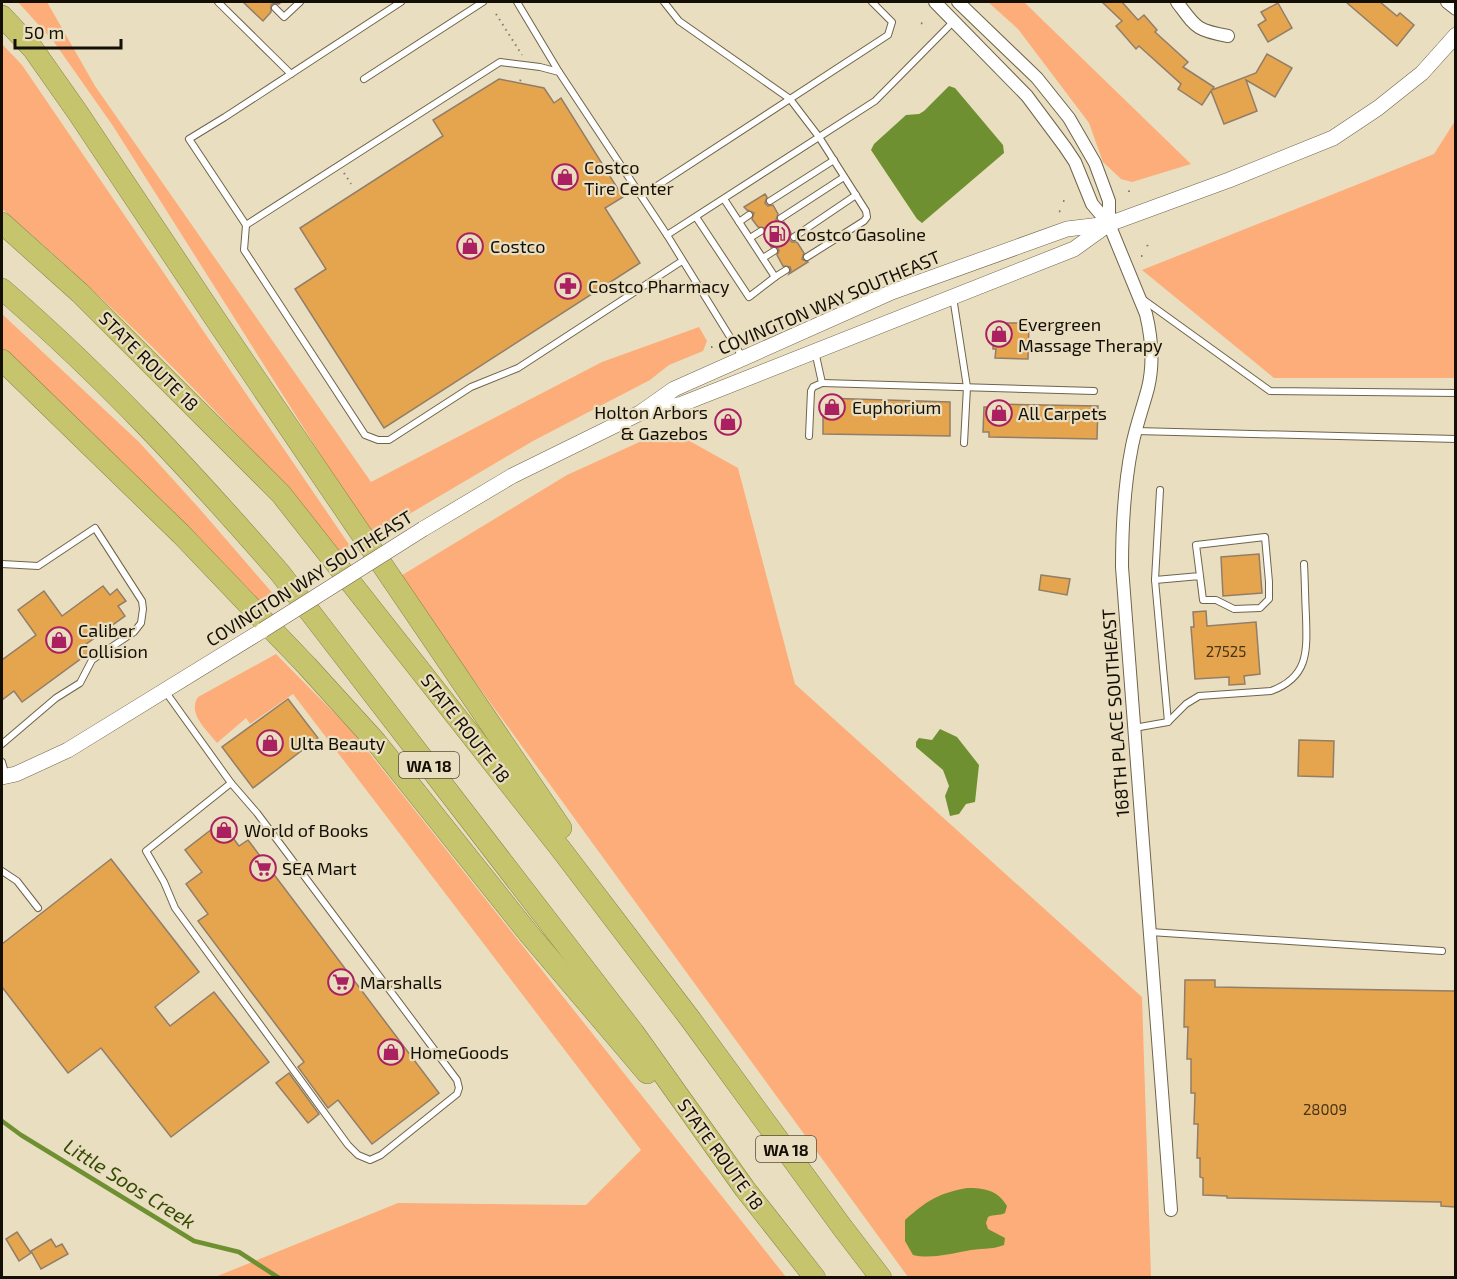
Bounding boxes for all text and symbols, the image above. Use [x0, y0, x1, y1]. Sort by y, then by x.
scale bar [15, 12, 122, 50]
text: 50 m [24, 21, 64, 43]
place label: Costco Tire Center [584, 156, 674, 199]
shop icon: Costco Tire Center [550, 162, 580, 192]
fuel station icon: Costco Gasoline [762, 219, 792, 249]
place label: Costco Gasoline [796, 223, 926, 245]
shop icon: Costco [455, 231, 485, 261]
place label: Costco [490, 235, 545, 257]
street label: COVINGTON WAY SOUTHEAST [715, 245, 944, 359]
pharmacy icon: Costco Pharmacy [553, 271, 583, 301]
place label: Costco Pharmacy [588, 275, 730, 297]
street label: STATE ROUTE 18 [95, 307, 203, 415]
place label: Evergreen Massage Therapy [1018, 313, 1163, 356]
shop icon: Evergreen Massage Therapy [984, 319, 1014, 349]
shop icon: Euphorium [817, 392, 847, 422]
place label: Euphorium [852, 396, 941, 418]
shop icon: All Carpets [984, 398, 1014, 428]
place label: Holton Arbors & Gazebos [594, 401, 708, 444]
place label: All Carpets [1018, 402, 1107, 424]
shop icon: Holton Arbors & Gazebos [713, 407, 743, 437]
street label: COVINGTON WAY SOUTHEAST [202, 505, 417, 651]
street label: 168TH PLACE SOUTHEAST [1097, 608, 1133, 818]
place label: Caliber Collision [78, 619, 148, 662]
shop icon: Caliber Collision [44, 625, 74, 655]
house number: 27525 [1206, 642, 1246, 660]
street label: STATE ROUTE 18 [417, 669, 515, 787]
shop icon: Ulta Beauty [255, 728, 285, 758]
place label: Ulta Beauty [290, 732, 386, 754]
road number: WA 18 [399, 752, 459, 778]
shop icon: World of Books [209, 815, 239, 845]
place label: World of Books [244, 819, 369, 841]
supermarket icon: SEA Mart [248, 853, 278, 883]
place label: SEA Mart [282, 857, 357, 879]
supermarket icon: Marshalls [326, 967, 356, 997]
place label: Marshalls [360, 971, 442, 993]
shop icon: HomeGoods [376, 1037, 406, 1067]
place label: HomeGoods [410, 1041, 509, 1063]
street label: STATE ROUTE 18 [673, 1094, 769, 1214]
house number: 28009 [1303, 1100, 1347, 1118]
water label: Little Soos Creek [60, 1133, 200, 1233]
road number: WA 18 [756, 1136, 816, 1162]

